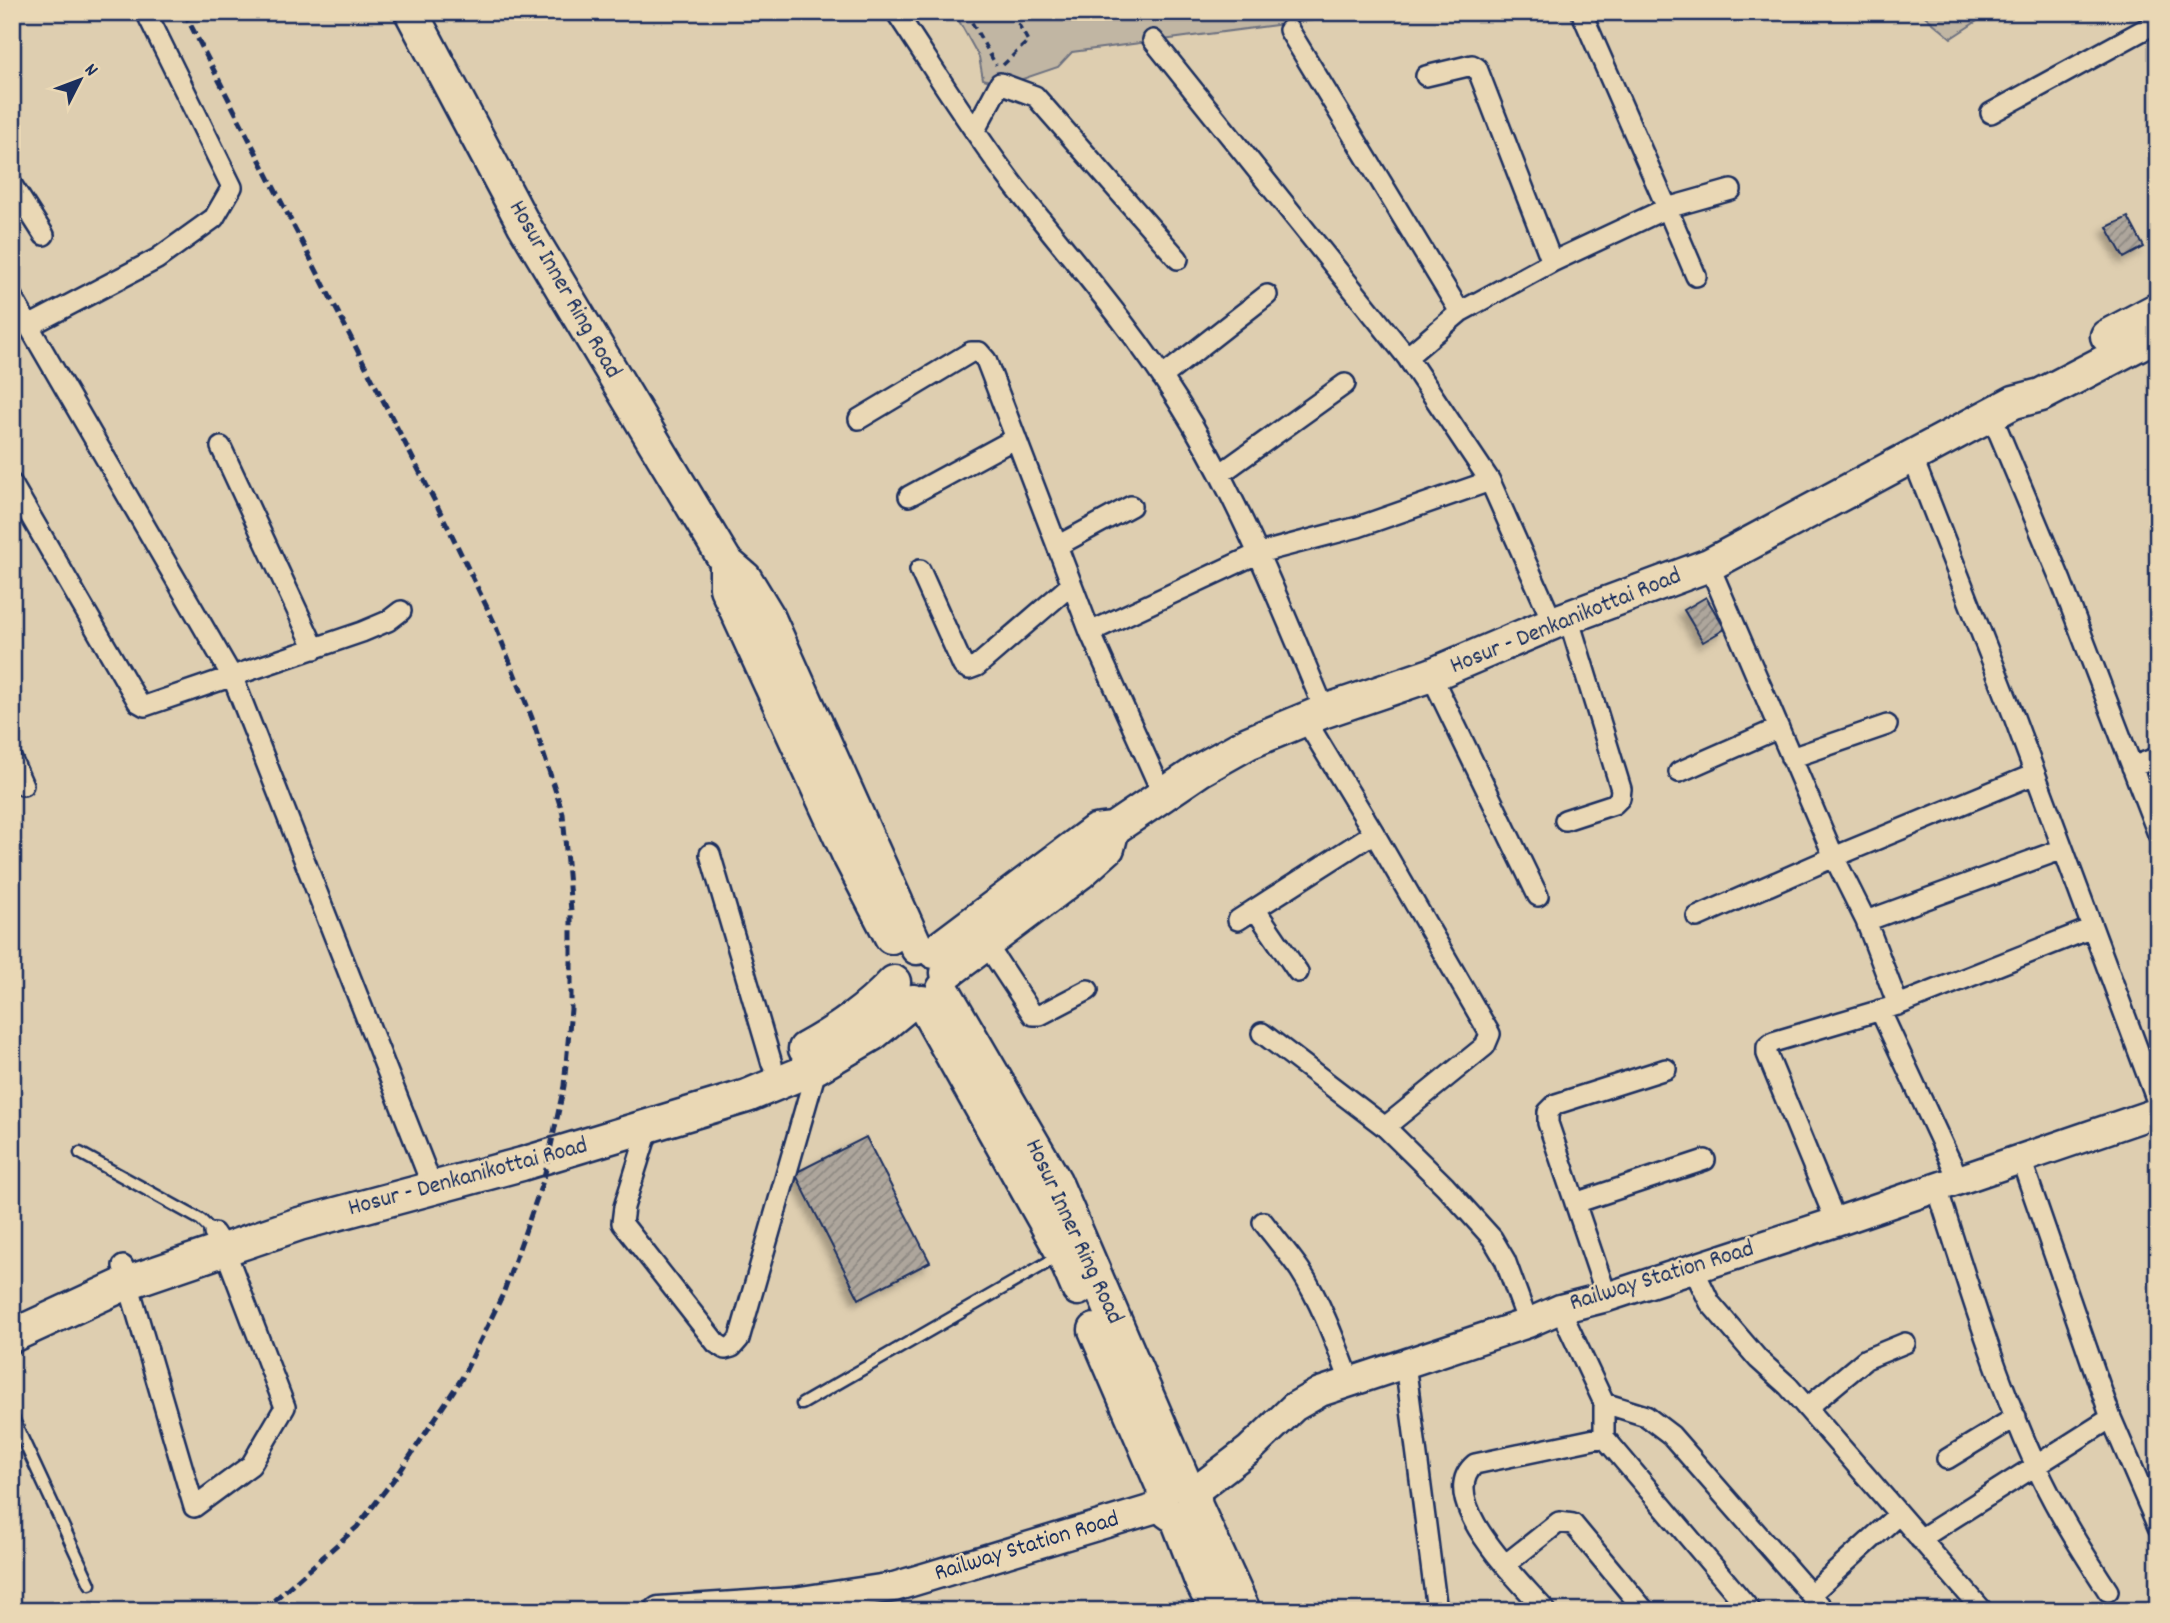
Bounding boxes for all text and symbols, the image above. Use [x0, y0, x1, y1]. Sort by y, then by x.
north arrow [46, 46, 116, 116]
text: N [77, 58, 103, 83]
street label: Hosur Inner Ring Road [499, 195, 629, 385]
street label: Hosur - Denkanikottai Road [1445, 560, 1687, 684]
street label: Hosur - Denkanikottai Road [345, 1130, 591, 1226]
street label: Hosur Inner Ring Road [1015, 1134, 1131, 1330]
street label: Railway Station Road [1566, 1233, 1758, 1321]
street label: Railway Station Road [931, 1503, 1123, 1591]

